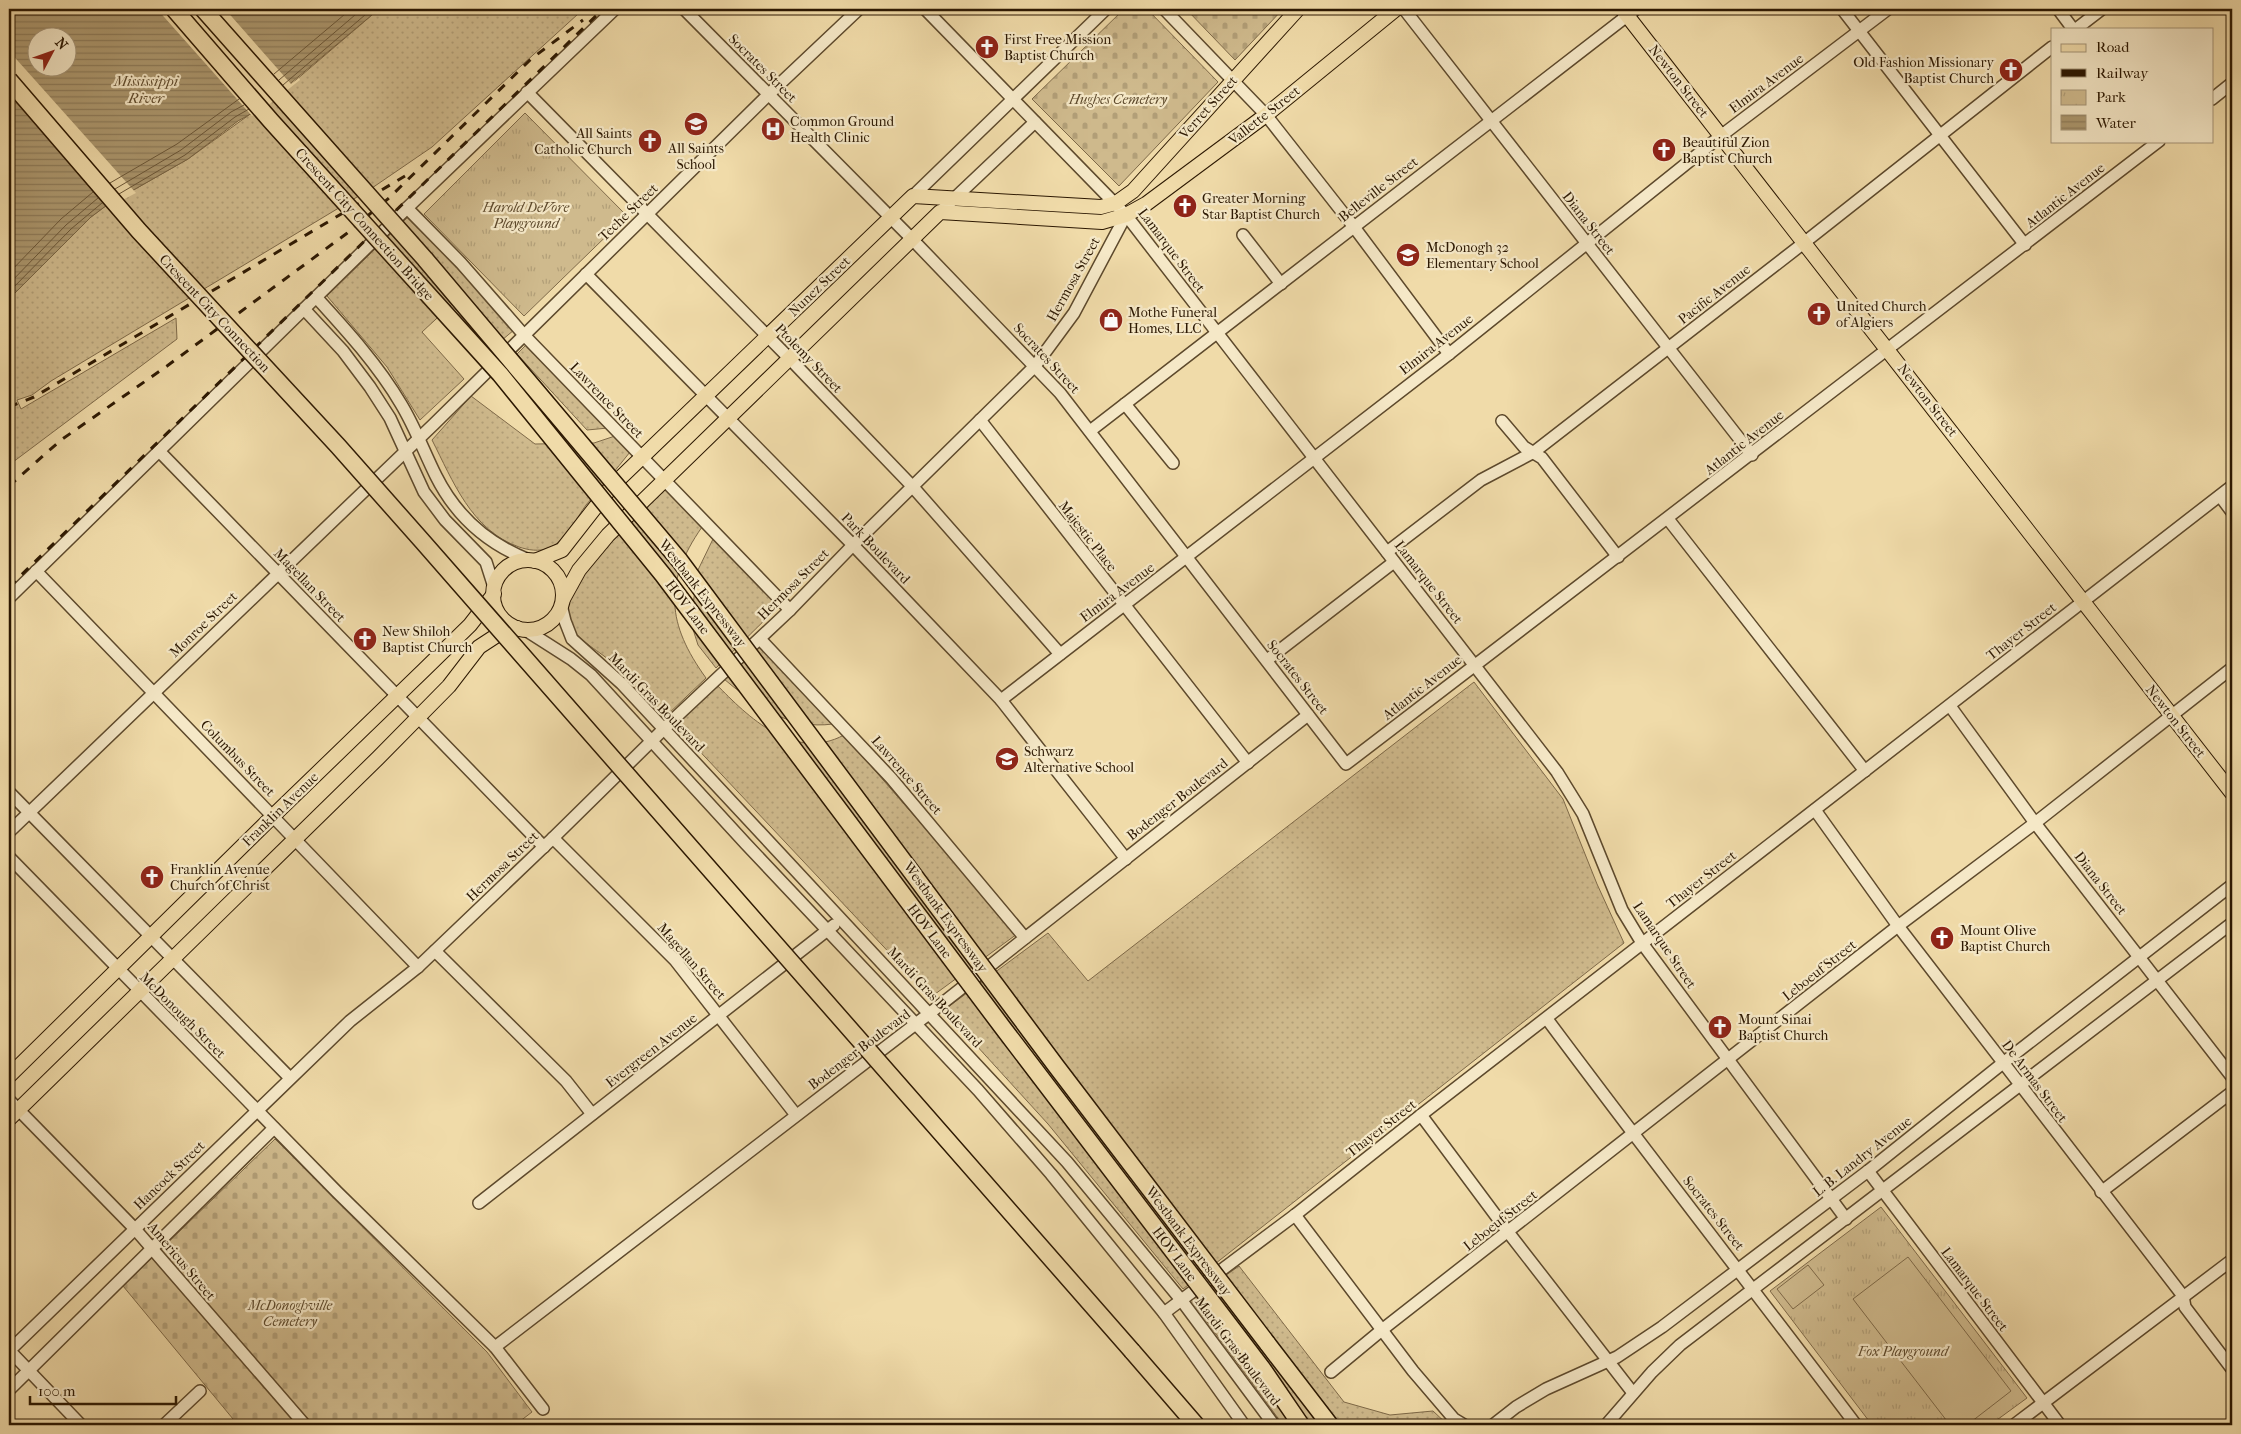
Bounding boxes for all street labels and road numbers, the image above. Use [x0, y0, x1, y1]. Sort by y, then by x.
street label: Socrates Street [725, 31, 800, 106]
street label: Newton Street [1645, 42, 1712, 121]
street label: Elmira Avenue [1726, 50, 1807, 117]
street label: Verret Street [1175, 72, 1241, 143]
street label: Vallette Street [1224, 82, 1303, 149]
street label: Crescent City Connection Bridge [292, 145, 438, 304]
street label: Belleville Street [1335, 153, 1421, 226]
street label: Atlantic Avenue [2022, 159, 2108, 232]
street label: Teche Street [595, 180, 662, 245]
street label: Diana Street [1559, 188, 1619, 258]
street label: Lamarque Street [1134, 205, 1209, 296]
street label: Hermosa Street [1043, 234, 1104, 324]
street label: Crescent City Connection [156, 251, 274, 376]
street label: Nunez Street [785, 253, 854, 320]
street label: Pacific Avenue [1675, 261, 1754, 328]
street label: Elmira Avenue [1396, 310, 1477, 378]
street label: Ptolemy Street [771, 320, 846, 397]
street label: Socrates Street [1010, 320, 1084, 397]
street label: Lawrence Street [566, 359, 647, 442]
street label: Newton Street [1894, 361, 1961, 440]
street label: Atlantic Avenue [1701, 406, 1787, 479]
street label: Majestic Place [1055, 498, 1121, 575]
street label: Park Boulevard [838, 509, 914, 588]
street label: Westbank Expressway [655, 535, 750, 651]
street label: Lamarque Street [1391, 537, 1466, 627]
street label: Magellan Street [270, 545, 349, 626]
street label: Hermosa Street [754, 545, 833, 624]
street label: Elmira Avenue [1077, 559, 1158, 626]
street label: HOV Lane [662, 577, 714, 638]
street label: Monroe Street [166, 588, 241, 661]
street label: Thayer Street [1983, 599, 2060, 664]
street label: Socrates Street [1263, 637, 1332, 718]
street label: Mardi Gras Boulevard [605, 649, 709, 756]
street label: Atlantic Avenue [1379, 651, 1465, 724]
street label: Newton Street [2142, 682, 2209, 761]
street label: Columbus Street [197, 716, 278, 800]
street label: Lawrence Street [868, 732, 946, 818]
street label: Bodenger Boulevard [1123, 754, 1232, 844]
street label: Franklin Avenue [239, 769, 322, 850]
street label: Hermosa Street [463, 828, 542, 905]
street label: Thayer Street [1663, 847, 1740, 912]
street label: Diana Street [2071, 848, 2131, 918]
street label: Westbank Expressway [899, 858, 992, 976]
street label: Lamarque Street [1629, 899, 1700, 992]
street label: HOV Lane [904, 901, 956, 962]
street label: Magellan Street [654, 920, 730, 1003]
street label: Leboeuf Street [1779, 936, 1860, 1005]
street label: Mardi Gras Boulevard [884, 943, 986, 1052]
street label: McDonough Street [136, 969, 229, 1062]
street label: Bodenger Boulevard [805, 1005, 914, 1093]
street label: Evergreen Avenue [602, 1009, 701, 1091]
street label: De Armas Street [1998, 1037, 2071, 1126]
street label: Thayer Street [1343, 1096, 1420, 1161]
street label: L. B. Landry Avenue [1809, 1112, 1915, 1200]
street label: Hancock Street [130, 1137, 208, 1213]
street label: Socrates Street [1679, 1173, 1748, 1254]
street label: Westbank Expressway [1141, 1182, 1236, 1300]
street label: Leboeuf Street [1460, 1186, 1541, 1255]
street label: Americus Street [143, 1218, 219, 1304]
street label: HOV Lane [1149, 1224, 1201, 1285]
street label: Lamarque Street [1937, 1244, 2012, 1335]
street label: Mardi Gras Boulevard [1191, 1294, 1284, 1409]

